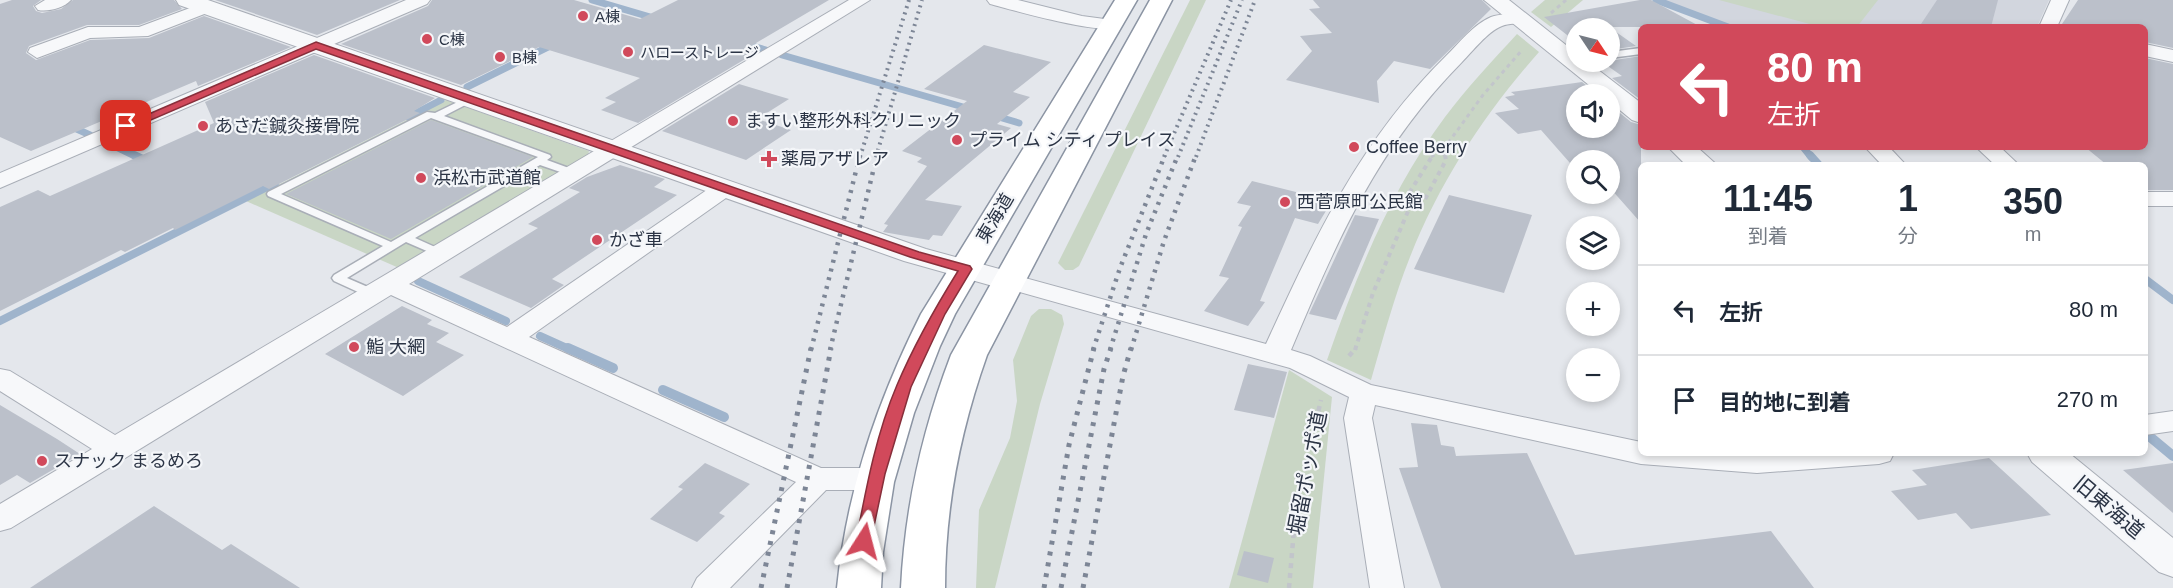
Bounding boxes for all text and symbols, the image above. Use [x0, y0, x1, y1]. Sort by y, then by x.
place label: A棟 [595, 8, 620, 25]
marker: A棟 [576, 9, 590, 23]
north arrow [1566, 18, 1620, 72]
map controls [1566, 18, 1620, 402]
place label: C棟 [439, 31, 465, 48]
marker: C棟 [420, 32, 434, 46]
place label: ハローストレージ [640, 44, 759, 61]
text: 80 m [1767, 44, 1863, 91]
marker: ハローストレージ [621, 45, 635, 59]
icon: left [1668, 48, 1746, 126]
place label: B棟 [512, 49, 537, 66]
marker: B棟 [493, 50, 507, 64]
button: sound [1566, 84, 1620, 138]
pin [100, 100, 151, 151]
text: 左折 [1767, 100, 1821, 130]
icon: arrive [109, 109, 142, 142]
place label: ますい整形外科クリニック [745, 111, 961, 131]
marker: ますい整形外科クリニック [726, 114, 740, 128]
place label: あさだ鍼灸接骨院 [215, 116, 359, 136]
marker: あさだ鍼灸接骨院 [196, 119, 210, 133]
place label: プライム シティ プレイス [969, 130, 1175, 150]
marker: プライム シティ プレイス [950, 133, 964, 147]
place label: Coffee Berry [1366, 137, 1467, 157]
marker: Coffee Berry [1347, 140, 1361, 154]
place label: 薬局アザレア [781, 149, 889, 169]
button: search [1566, 150, 1620, 204]
marker: 薬局アザレア [762, 152, 776, 166]
place label: 浜松市武道館 [433, 168, 541, 188]
marker: 浜松市武道館 [414, 171, 428, 185]
text: 11:45 [1723, 178, 1813, 219]
text: 1 [1898, 178, 1918, 219]
text: 350 [2003, 181, 2063, 222]
street label: 東海道 [973, 190, 1017, 246]
place label: 西菅原町公民館 [1297, 192, 1423, 212]
marker: 西菅原町公民館 [1278, 195, 1292, 209]
button: layers [1566, 216, 1620, 270]
text: m [2025, 223, 2041, 245]
text: 到着 [1748, 225, 1788, 247]
text: 分 [1898, 225, 1918, 247]
place label: かざ車 [609, 230, 663, 250]
marker: かざ車 [590, 233, 604, 247]
button: + [1566, 282, 1620, 336]
icon: left [1668, 294, 1701, 327]
text: 80 m [2069, 297, 2118, 322]
text: 左折 [1719, 300, 1763, 325]
place label: 鮨 大網 [366, 337, 425, 357]
marker: 鮨 大網 [347, 340, 361, 354]
button: − [1566, 348, 1620, 402]
icon: arrive [1668, 384, 1701, 417]
text: 270 m [2057, 387, 2118, 412]
text: 目的地に到着 [1719, 390, 1851, 415]
street label: 堀留ポッポ道 [1284, 409, 1330, 537]
place label: スナック まるめろ [54, 451, 203, 471]
marker: スナック まるめろ [35, 454, 49, 468]
street label: 旧東海道 [2069, 471, 2149, 543]
position arrow [832, 509, 896, 573]

